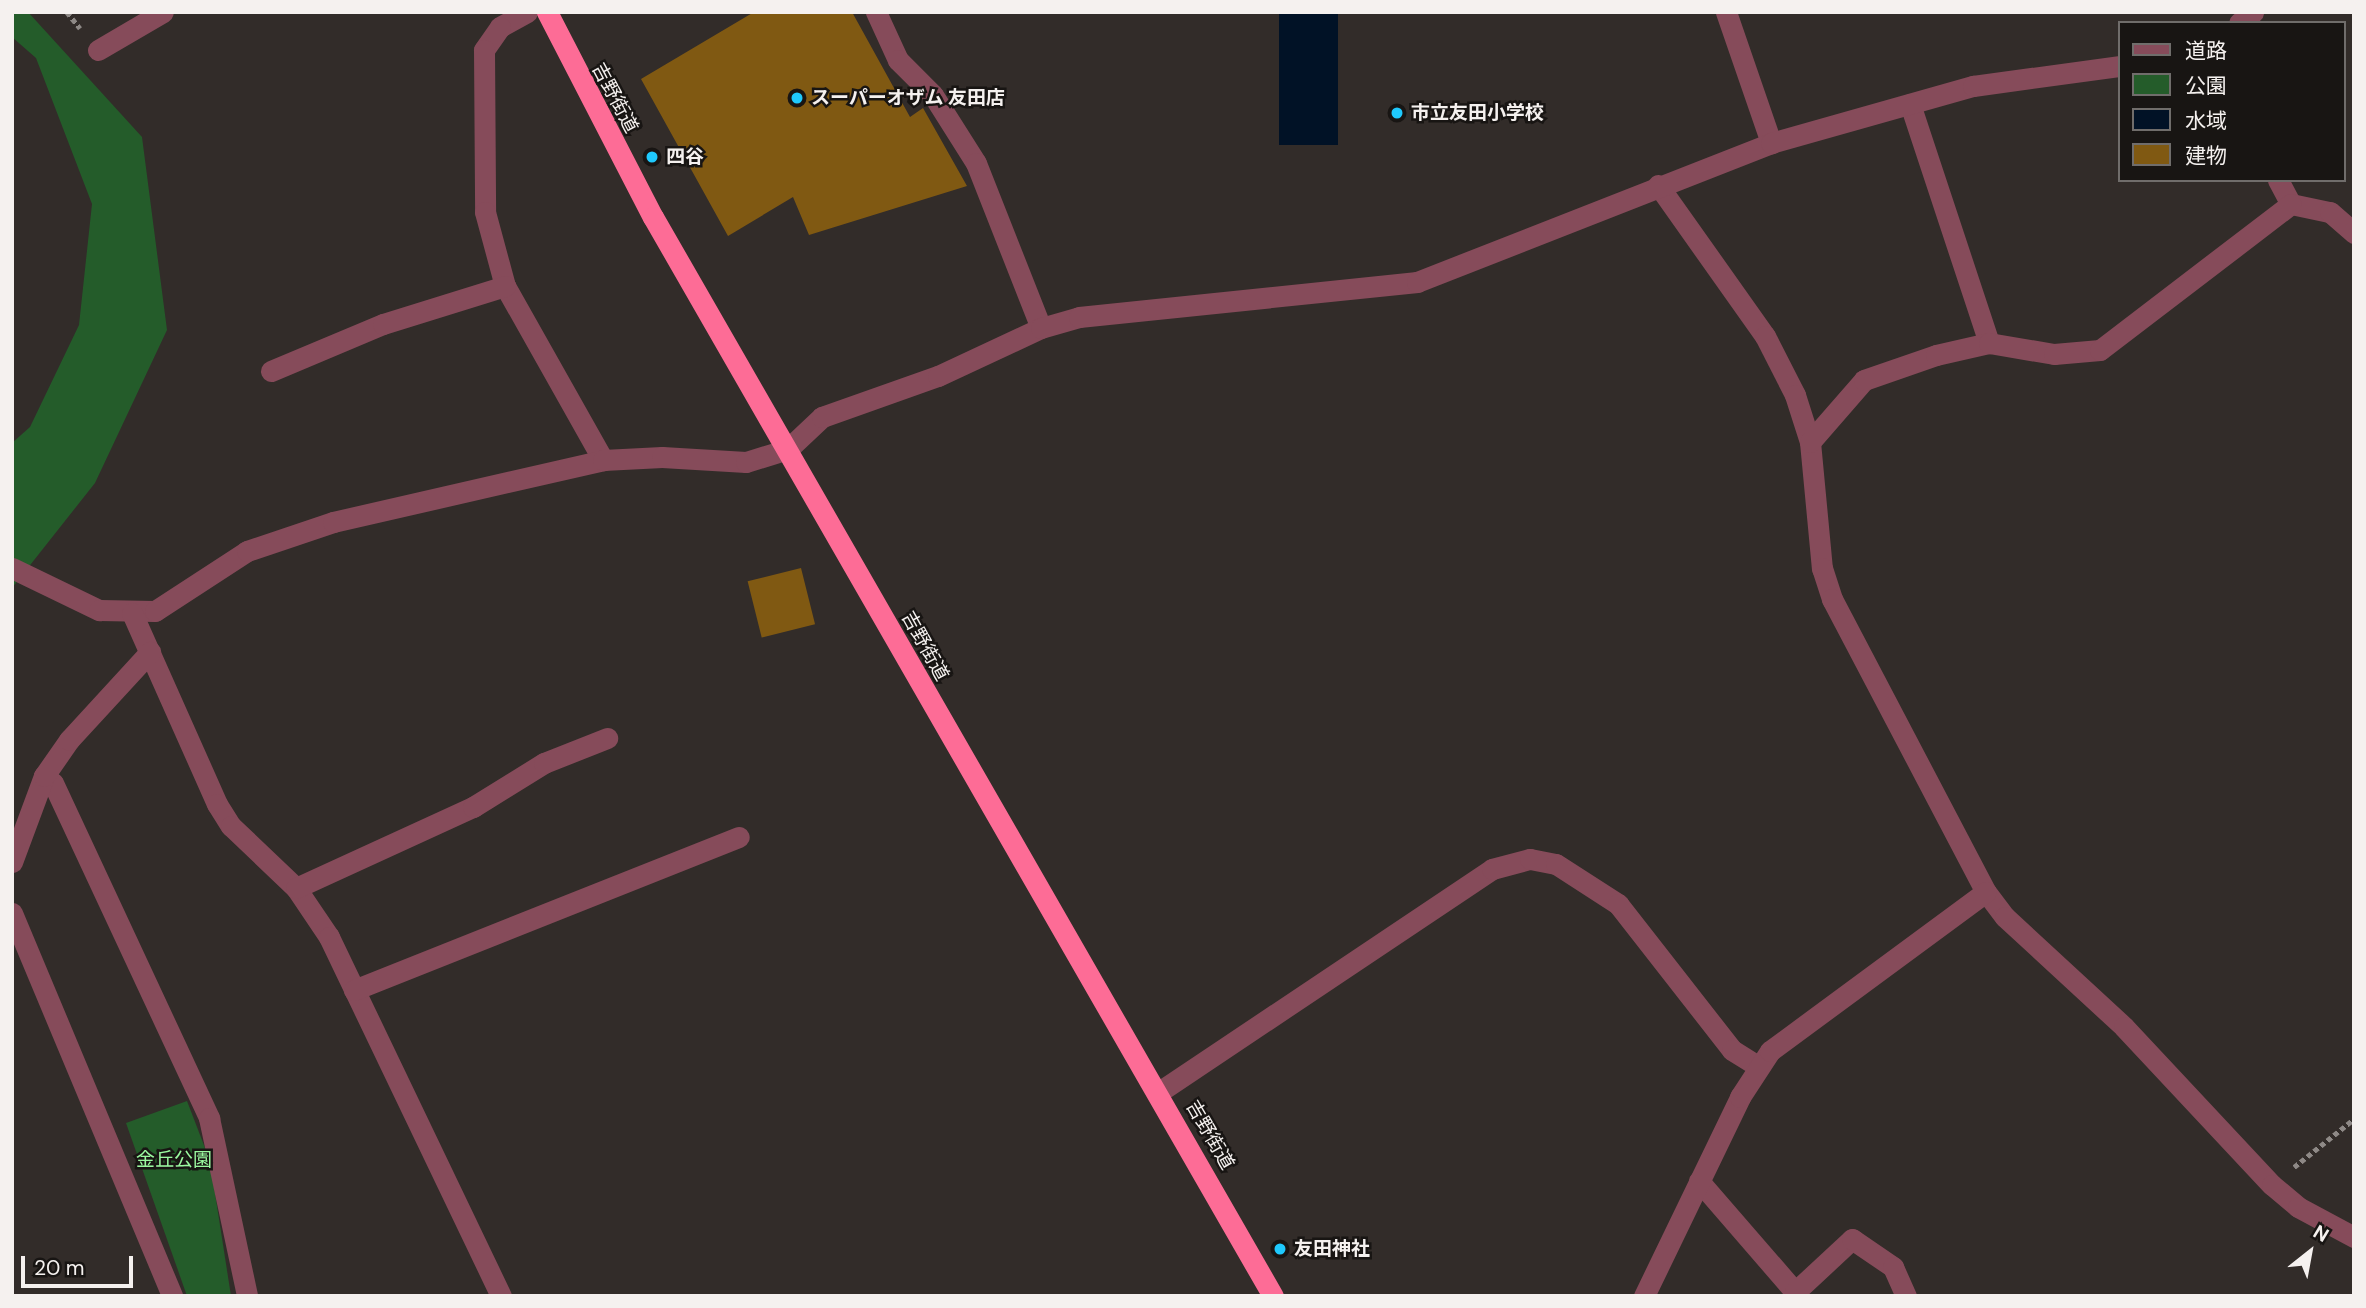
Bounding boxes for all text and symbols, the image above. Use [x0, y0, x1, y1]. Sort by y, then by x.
legend [2118, 21, 2345, 182]
text: 道路 [2185, 37, 2227, 65]
street label: 吉野街道 [587, 59, 643, 137]
text: 公園 [2185, 72, 2227, 100]
place label: スーパーオザム 友田店 [811, 87, 1005, 109]
marker: スーパーオザム 友田店 [789, 90, 805, 106]
place label: 市立友田小学校 [1411, 102, 1544, 124]
marker: 市立友田小学校 [1389, 105, 1405, 121]
text: 水域 [2185, 107, 2227, 135]
text: 建物 [2185, 142, 2227, 170]
place label: 四谷 [666, 146, 704, 168]
marker: 四谷 [644, 149, 660, 165]
street label: 吉野街道 [897, 607, 953, 685]
street label: 吉野街道 [1181, 1096, 1239, 1174]
park label: 金丘公園 [136, 1149, 212, 1171]
north arrow [2275, 1217, 2345, 1287]
text: N [2309, 1219, 2333, 1248]
place label: 友田神社 [1294, 1238, 1370, 1260]
marker: 友田神社 [1272, 1241, 1288, 1257]
scale bar [24, 1242, 136, 1286]
text: 20 m [34, 1254, 85, 1282]

